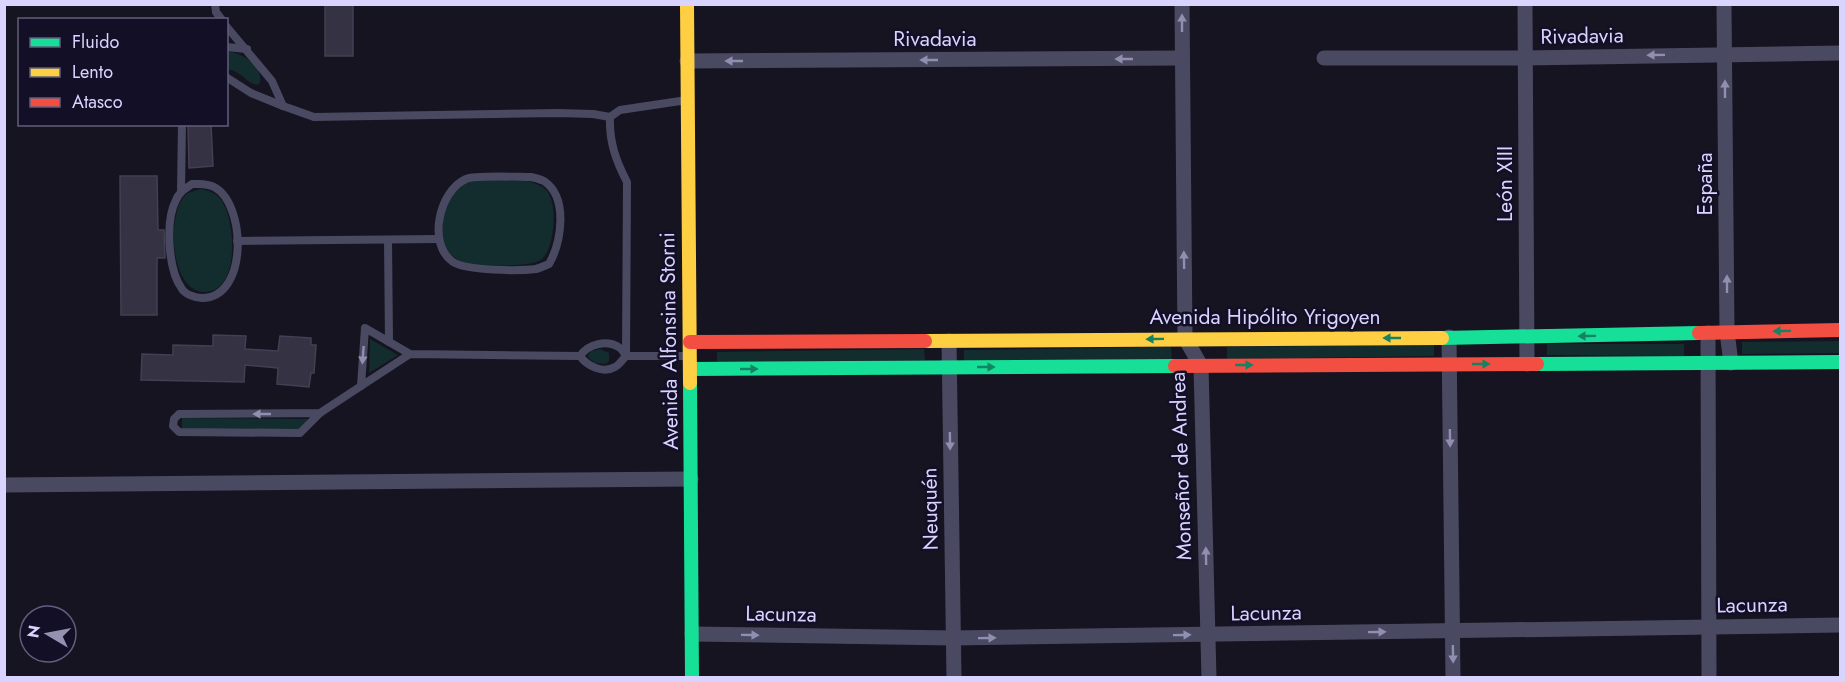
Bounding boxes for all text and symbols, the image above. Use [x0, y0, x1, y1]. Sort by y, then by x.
one-way arrow [1177, 14, 1187, 33]
legend [18, 18, 228, 126]
street label: Rivadavia [1540, 20, 1624, 52]
street label: Rivadavia [893, 24, 977, 54]
text: Fluido [72, 29, 120, 55]
one-way arrow [1647, 50, 1666, 60]
one-way arrow [1114, 54, 1133, 64]
one-way arrow [919, 55, 938, 65]
one-way arrow [724, 56, 743, 65]
text: Lento [72, 59, 113, 85]
one-way arrow [1720, 79, 1730, 98]
text: Atasco [72, 89, 123, 115]
street label: León XIII [1490, 146, 1520, 222]
street label: España [1690, 152, 1720, 216]
street label: Avenida Alfonsina Storni [652, 232, 686, 450]
one-way arrow [1180, 251, 1189, 270]
one-way arrow [1722, 274, 1732, 293]
street label: Avenida Hipólito Yrigoyen [1149, 302, 1381, 332]
one-way arrow [1773, 326, 1792, 336]
one-way arrow [1578, 331, 1597, 340]
one-way arrow [1383, 333, 1402, 343]
one-way arrow [1146, 334, 1165, 344]
one-way arrow [358, 346, 368, 365]
one-way arrow [1471, 359, 1490, 369]
one-way arrow [1234, 360, 1253, 370]
one-way arrow [976, 362, 995, 372]
one-way arrow [739, 364, 758, 374]
street label: Monseñor de Andrea [1163, 371, 1199, 561]
one-way arrow [252, 409, 271, 419]
one-way arrow [1445, 428, 1455, 447]
one-way arrow [945, 432, 955, 451]
street label: Neuquén [914, 467, 946, 551]
one-way arrow [1201, 547, 1211, 566]
street label: Lacunza [1716, 589, 1788, 621]
street label: Lacunza [1230, 597, 1302, 629]
street label: Lacunza [745, 598, 817, 630]
north arrow [18, 604, 78, 664]
text: N [21, 623, 46, 640]
one-way arrow [1368, 627, 1387, 637]
one-way arrow [741, 630, 760, 639]
one-way arrow [1173, 630, 1192, 640]
one-way arrow [978, 633, 997, 643]
one-way arrow [1448, 644, 1458, 663]

